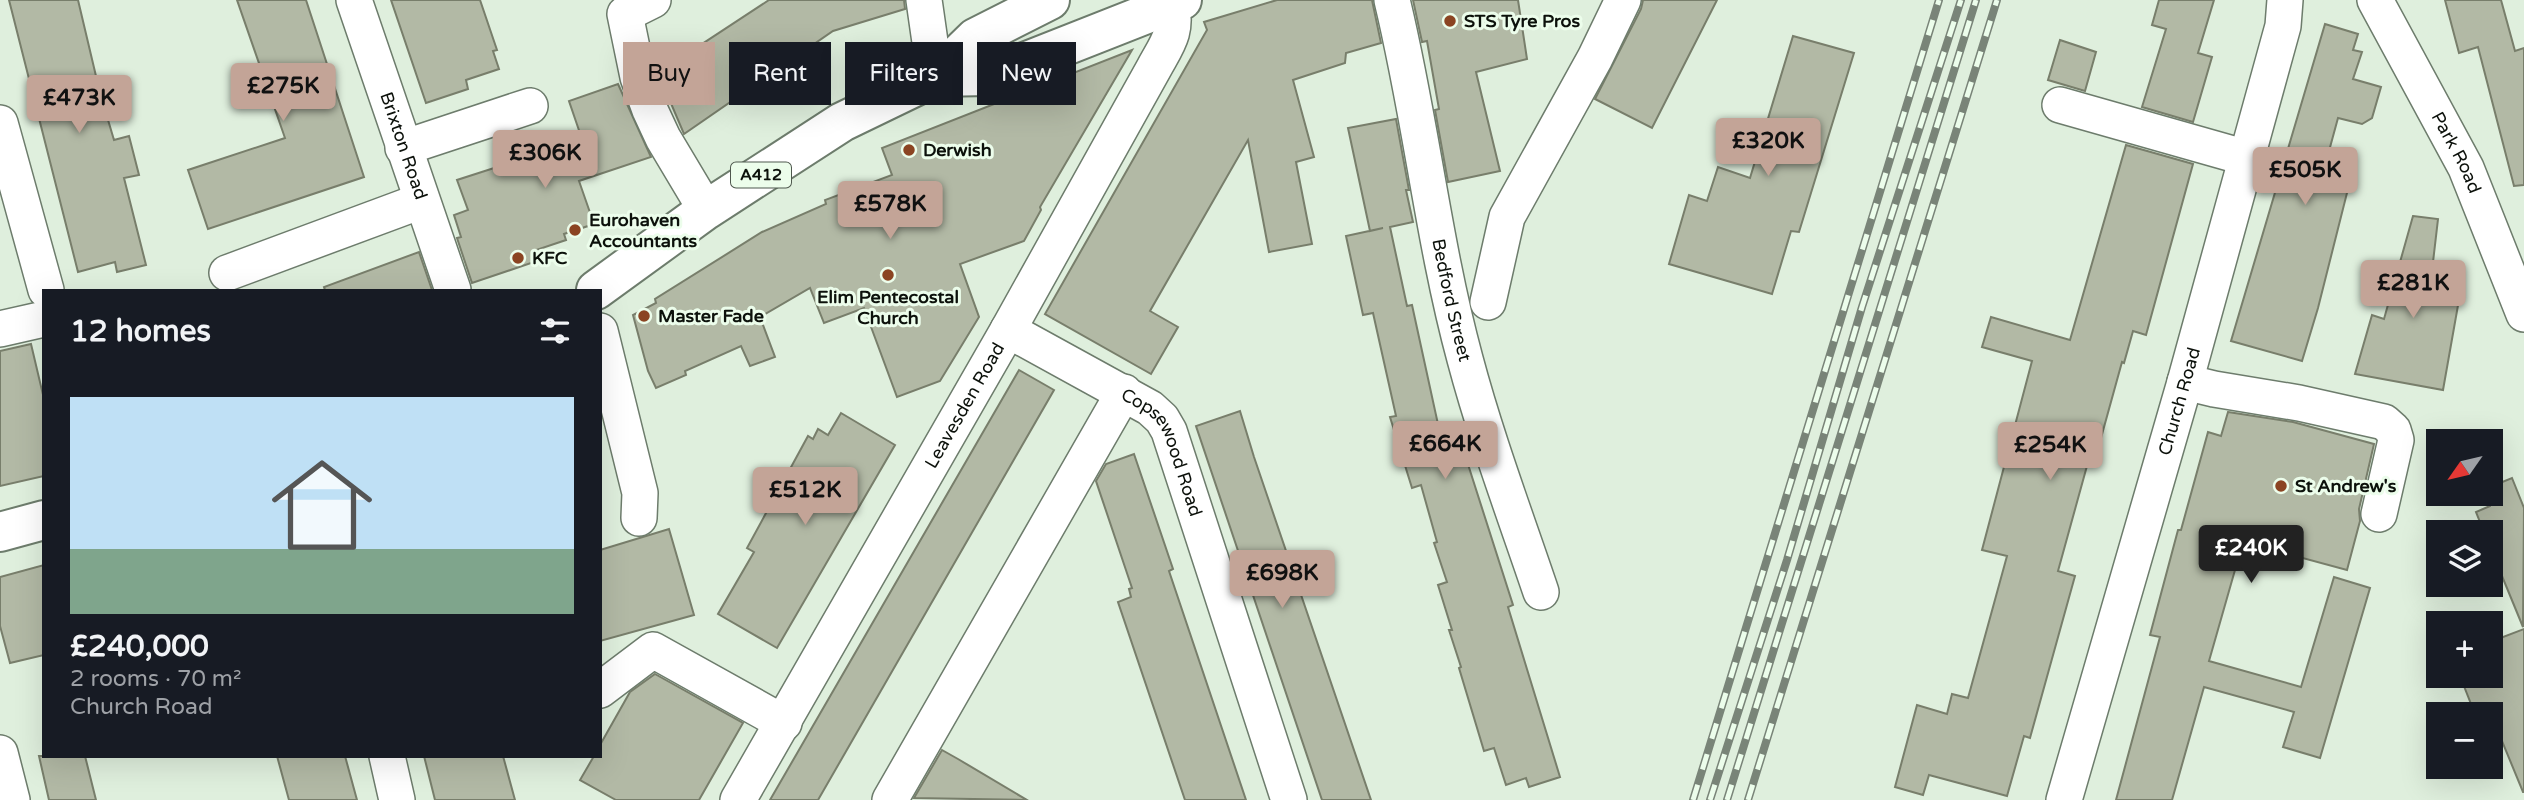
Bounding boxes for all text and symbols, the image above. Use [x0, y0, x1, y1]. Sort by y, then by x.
place label: STS Tyre Pros [1464, 10, 1581, 32]
marker: STS Tyre Pros [1442, 13, 1458, 29]
chip: Buy [623, 42, 715, 105]
chip: Rent [729, 42, 831, 105]
chip: Filters [845, 42, 963, 105]
chip: New [977, 42, 1076, 105]
pin: £275K [234, 64, 332, 123]
text: £275K [247, 72, 319, 100]
pin: £473K [30, 76, 128, 135]
text: £473K [43, 84, 115, 112]
street label: Brixton Road [375, 89, 432, 202]
street label: Park Road [2427, 108, 2486, 196]
pin: £320K [1719, 118, 1817, 178]
text: £320K [1732, 127, 1804, 155]
pin: £306K [496, 130, 594, 190]
text: £306K [509, 139, 581, 167]
place label: Derwish [923, 139, 992, 161]
marker: Derwish [901, 142, 917, 158]
pin: £505K [2256, 148, 2354, 207]
text: £505K [2269, 156, 2341, 184]
road number: A412 [731, 162, 791, 188]
pin: £578K [841, 182, 939, 241]
text: £578K [854, 190, 926, 218]
place label: Eurohaven Accountants [589, 209, 698, 252]
marker: Eurohaven Accountants [567, 222, 583, 238]
street label: Bedford Street [1427, 237, 1476, 364]
place label: KFC [532, 247, 568, 269]
marker: KFC [510, 250, 526, 266]
pin: £281K [2364, 260, 2462, 320]
marker: Elim Pentecostal Church [880, 267, 896, 283]
text: £281K [2377, 269, 2449, 297]
place label: Elim Pentecostal Church [817, 286, 959, 329]
place label: Master Fade [658, 305, 764, 327]
marker: Master Fade [636, 308, 652, 324]
icon: filters [536, 312, 574, 350]
text: 12 homes [70, 313, 211, 350]
street label: Leavesden Road [920, 339, 1009, 472]
street label: Church Road [2153, 345, 2205, 458]
street label: Copsewood Road [1117, 383, 1207, 519]
pin: £664K [1396, 421, 1494, 481]
pin: £254K [2001, 422, 2099, 482]
north arrow [2426, 429, 2502, 506]
map controls [2426, 429, 2503, 779]
text: £664K [1409, 430, 1481, 458]
text: £254K [2014, 431, 2086, 459]
icon: home [259, 442, 385, 568]
pin: £512K [756, 468, 854, 527]
place label: St Andrew's [2295, 475, 2397, 497]
text: £512K [769, 476, 841, 504]
marker: St Andrew's [2273, 478, 2289, 494]
button: layers [2426, 520, 2503, 597]
pin: £240K [2202, 526, 2300, 585]
text: £240K [2215, 534, 2287, 562]
pin: £698K [1233, 550, 1331, 610]
text: £698K [1246, 559, 1318, 587]
button: + [2426, 611, 2503, 688]
text: £240,000 [70, 628, 209, 665]
text: 2 rooms · 70 m² [70, 665, 241, 693]
text: Church Road [70, 693, 212, 721]
button: − [2426, 702, 2503, 779]

